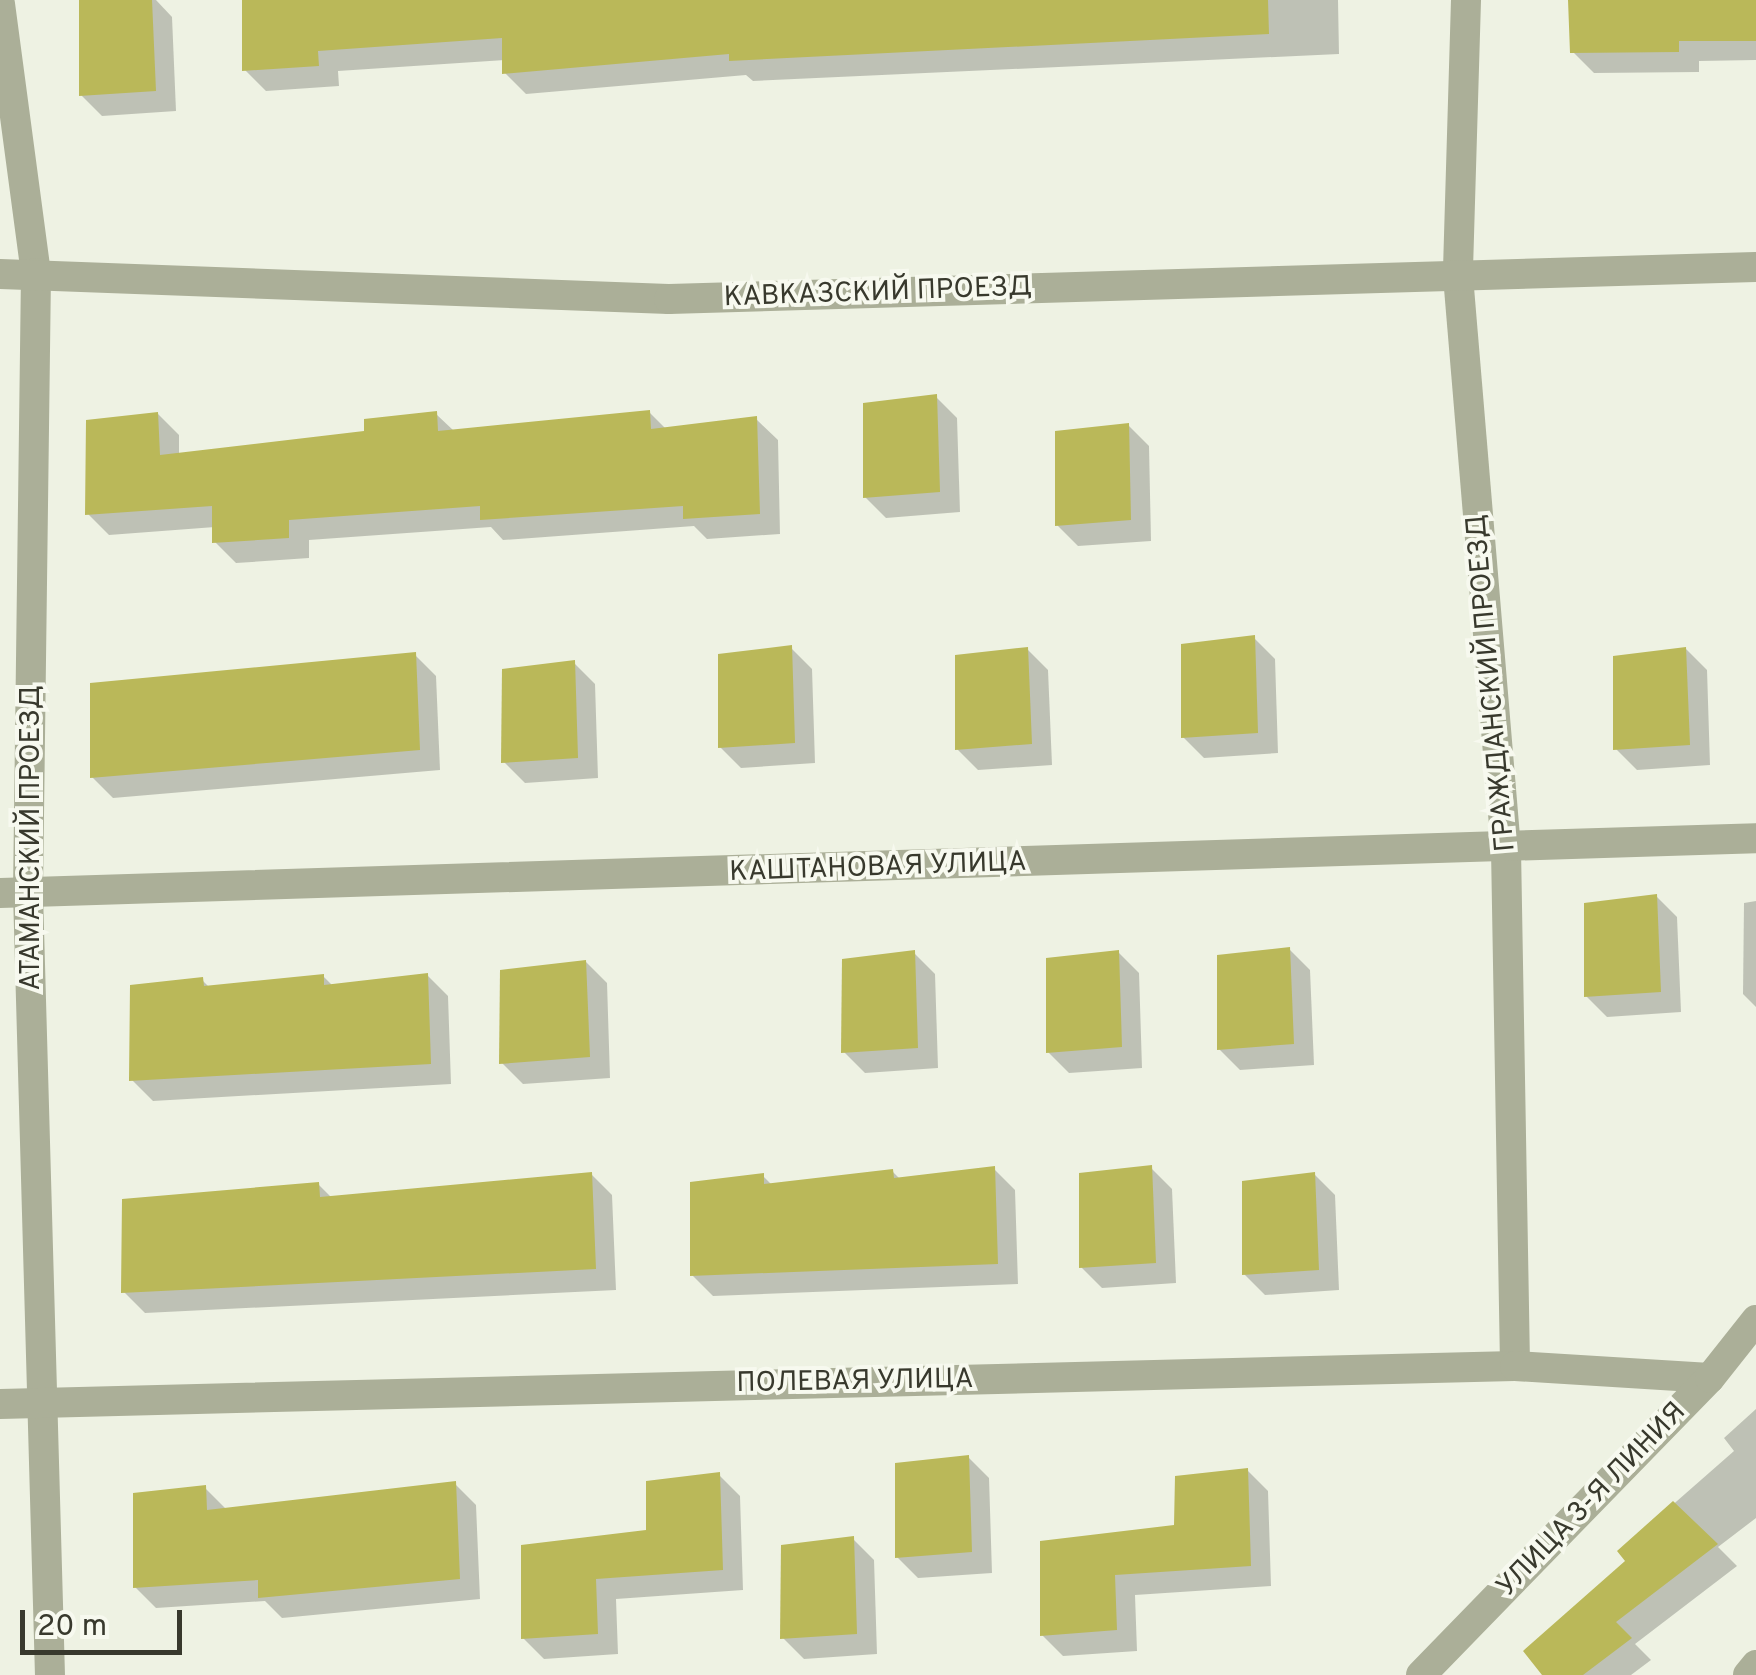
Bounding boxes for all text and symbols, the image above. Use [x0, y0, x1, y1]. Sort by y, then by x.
street label: КАВКАЗСКИЙ ПРОЕЗД [723, 271, 1033, 315]
street label: ГРАЖДАНСКИЙ ПРОЕЗД [1461, 513, 1523, 853]
street label: АТАМАНСКИЙ ПРОЕЗД [15, 685, 49, 991]
street label: КАШТАНОВАЯ УЛИЦА [729, 846, 1027, 890]
street label: ПОЛЕВАЯ УЛИЦА [736, 1363, 974, 1401]
street label: УЛИЦА 3-Я ЛИНИЯ [1490, 1395, 1694, 1605]
scale bar [25, 1590, 188, 1652]
text: 20 m [37, 1609, 107, 1646]

